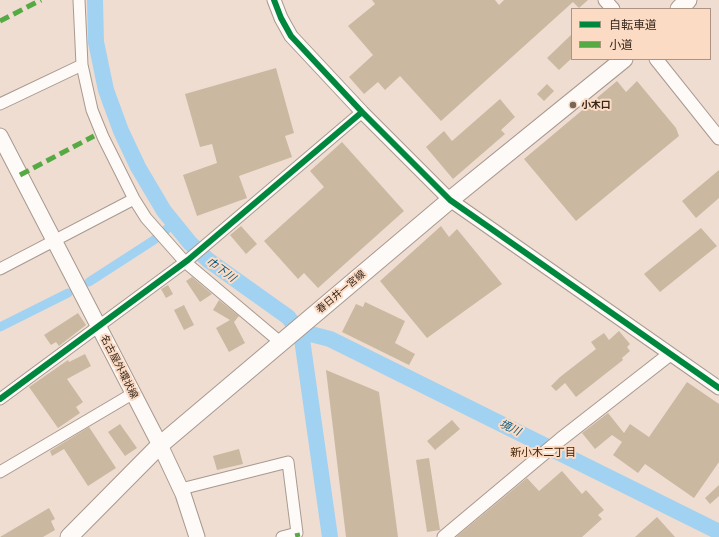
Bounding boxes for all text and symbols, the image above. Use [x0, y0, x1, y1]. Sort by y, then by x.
legend [571, 8, 711, 60]
text: 自転車道 [609, 16, 657, 33]
text: 小道 [609, 36, 633, 53]
place label: 小木口 [581, 99, 611, 111]
marker: 小木口 [568, 100, 578, 110]
water label: 巾下川 [204, 255, 238, 285]
street label: 春日井一宮線 [314, 268, 368, 316]
street label: 名古屋外環状線 [98, 333, 140, 401]
water label: 境川 [497, 417, 523, 439]
district label: 新小木二丁目 [510, 446, 576, 460]

